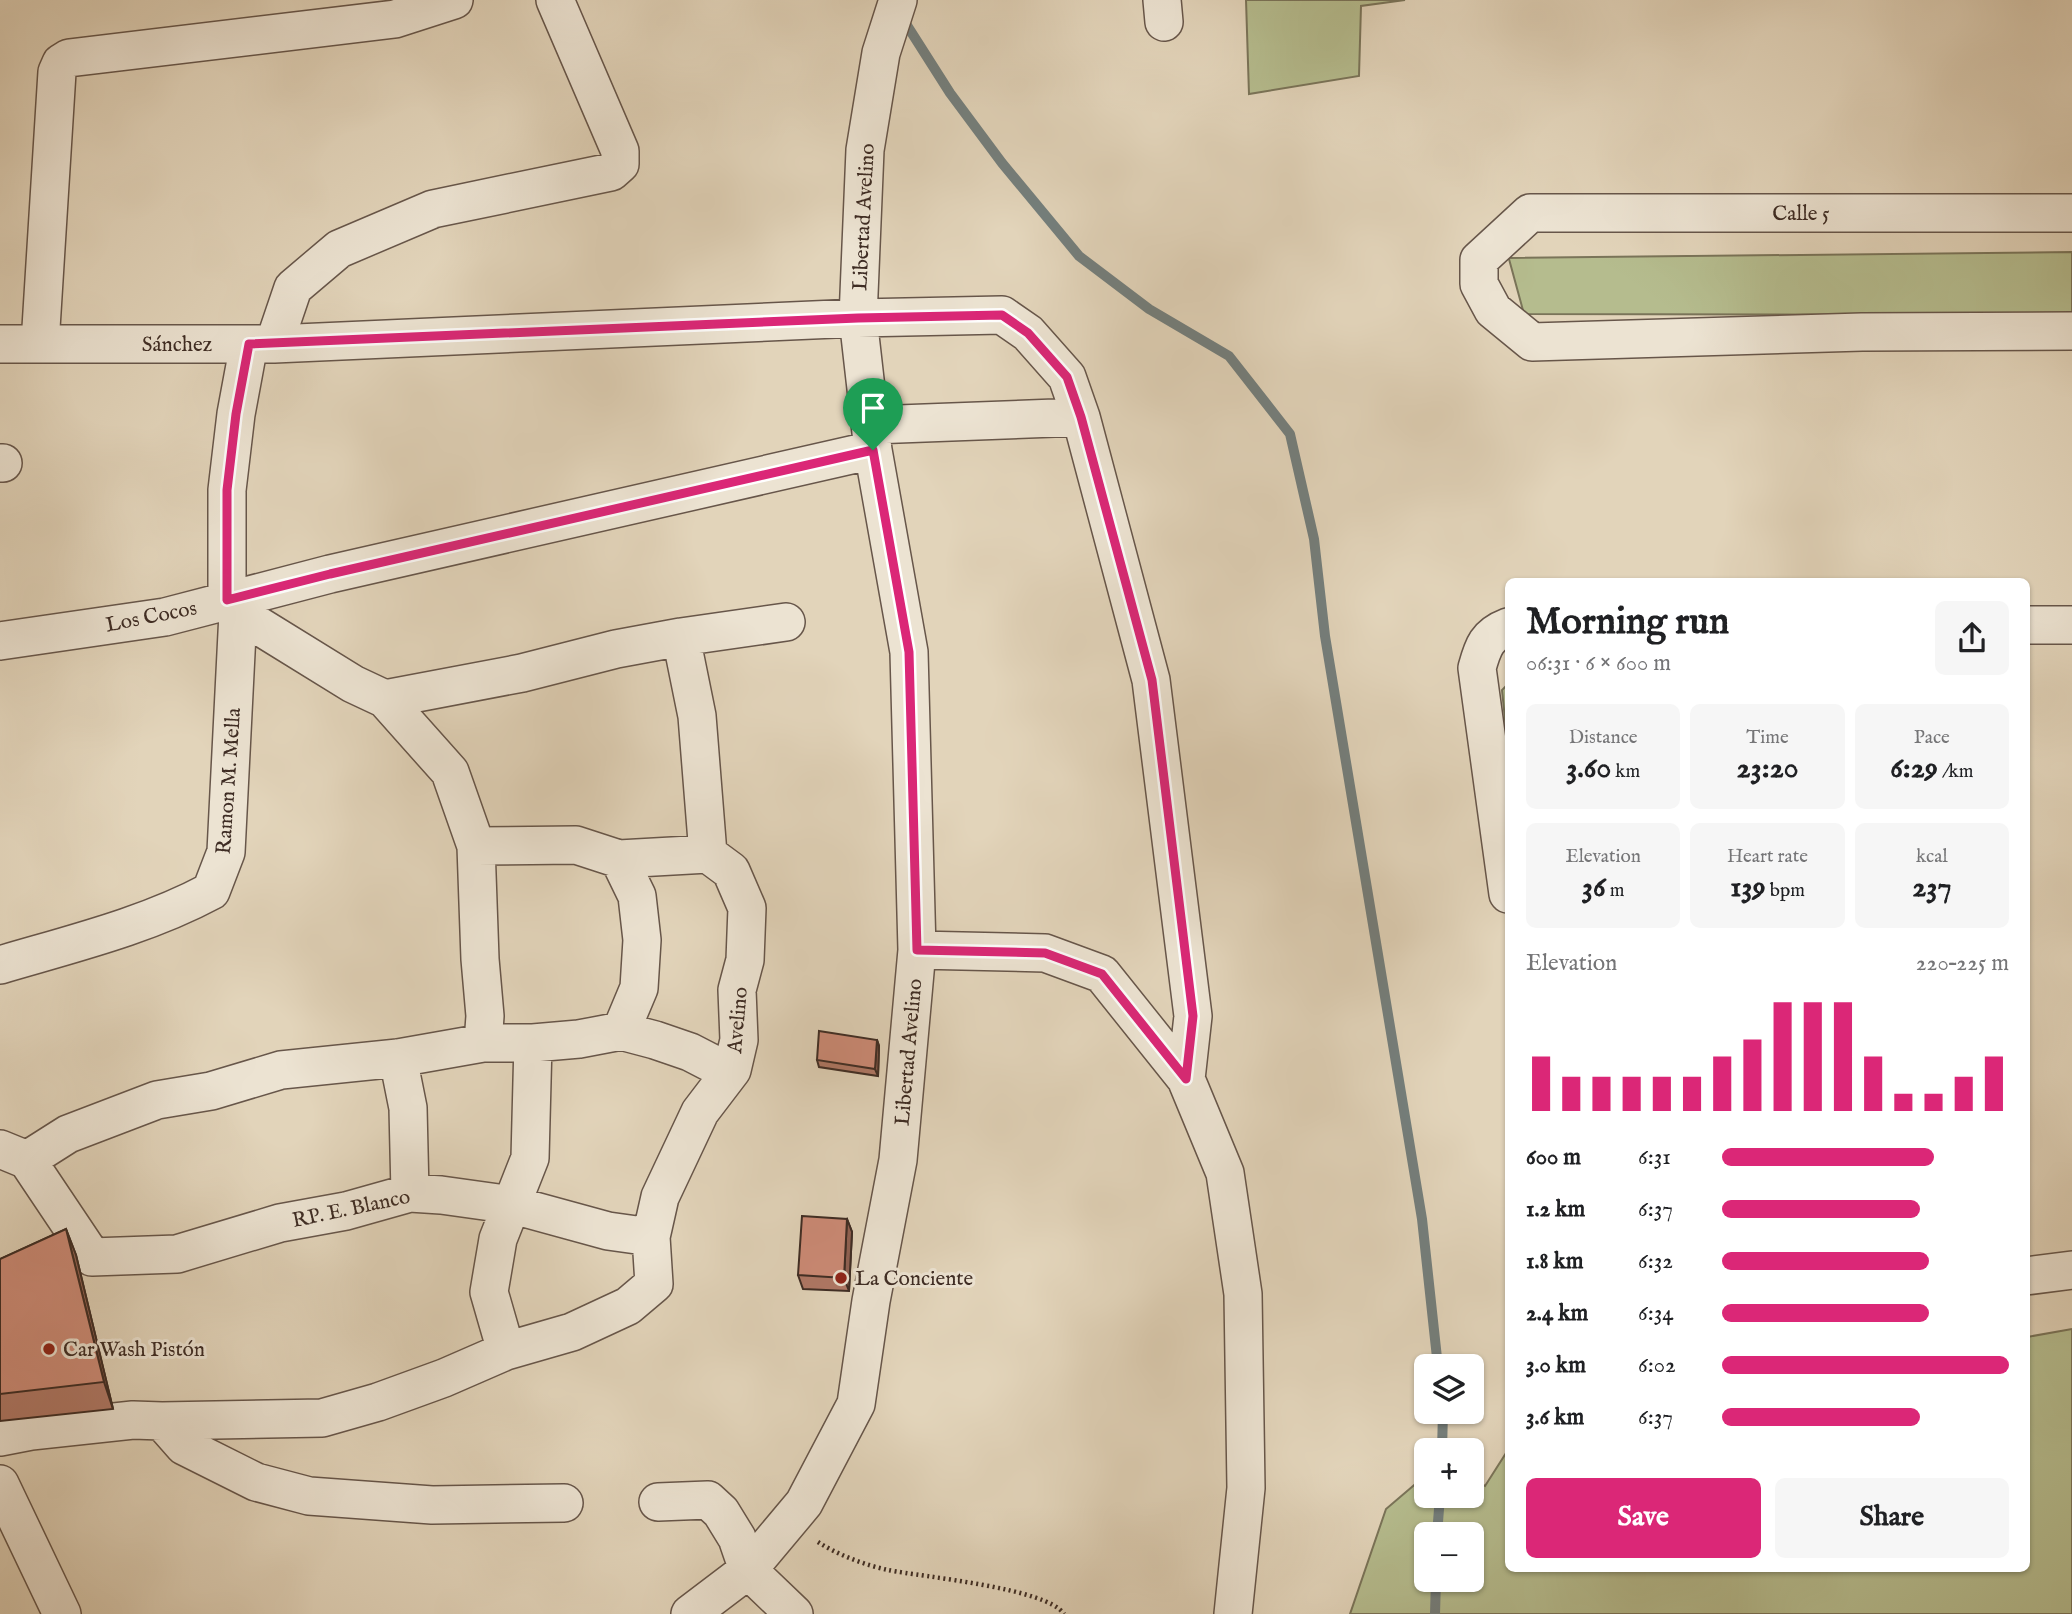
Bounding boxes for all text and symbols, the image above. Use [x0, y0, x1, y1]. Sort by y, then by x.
street label: Libertad Avelino [847, 143, 882, 291]
street label: Calle 5 [1772, 201, 1830, 228]
street label: Sánchez [142, 332, 213, 359]
pin [843, 378, 903, 450]
icon: arrive [854, 389, 892, 427]
street label: Los Cocos [103, 595, 199, 640]
text: Morning run [1526, 599, 1729, 647]
button: share [1935, 601, 2009, 675]
text: 06:31 · 6 × 600 m [1526, 649, 1671, 678]
street label: Ramon M. Mella [211, 706, 248, 855]
text: Distance [1569, 726, 1638, 750]
text: Time [1746, 726, 1789, 750]
text: Pace [1914, 726, 1950, 750]
text: 3.60 [1566, 750, 1611, 788]
text: 23:20 [1736, 750, 1799, 788]
text: 6:29 [1890, 750, 1938, 788]
text: km [1611, 760, 1640, 784]
text: /km [1938, 760, 1973, 784]
text: Elevation [1565, 845, 1641, 869]
text: Heart rate [1727, 845, 1808, 869]
text: kcal [1916, 845, 1948, 869]
text: 36 [1582, 869, 1606, 907]
text: 139 [1730, 869, 1766, 907]
text: 237 [1912, 869, 1951, 907]
text: m [1606, 879, 1625, 903]
text: bpm [1766, 879, 1805, 903]
text: Elevation [1526, 949, 1617, 978]
text: 220–225 m [1916, 949, 2009, 978]
street label: Libertad Avelino [890, 977, 929, 1127]
street label: Avelino [722, 986, 755, 1055]
text: 600 m [1526, 1143, 1581, 1172]
text: 6:31 [1638, 1143, 1671, 1172]
street label: RP. E. Blanco [290, 1184, 413, 1235]
text: 1.2 km [1526, 1195, 1585, 1224]
text: 6:37 [1638, 1195, 1673, 1224]
text: 1.8 km [1526, 1247, 1584, 1276]
text: 6:32 [1638, 1247, 1673, 1276]
place label: La Conciente [855, 1266, 974, 1293]
marker: La Conciente [833, 1270, 849, 1286]
text: 2.4 km [1526, 1299, 1588, 1328]
text: 6:34 [1638, 1299, 1674, 1328]
place label: Car Wash Pistón [63, 1337, 205, 1364]
marker: Car Wash Pistón [41, 1341, 57, 1357]
text: 3.0 km [1526, 1351, 1586, 1380]
text: 6:02 [1638, 1351, 1676, 1380]
map controls [1414, 1354, 1484, 1592]
button: layers [1414, 1354, 1484, 1424]
text: 3.6 km [1526, 1403, 1584, 1432]
text: 6:37 [1638, 1403, 1673, 1432]
button: + [1414, 1438, 1484, 1508]
button: Save [1526, 1478, 1761, 1558]
button: Share [1775, 1478, 2009, 1558]
button: − [1414, 1522, 1484, 1592]

